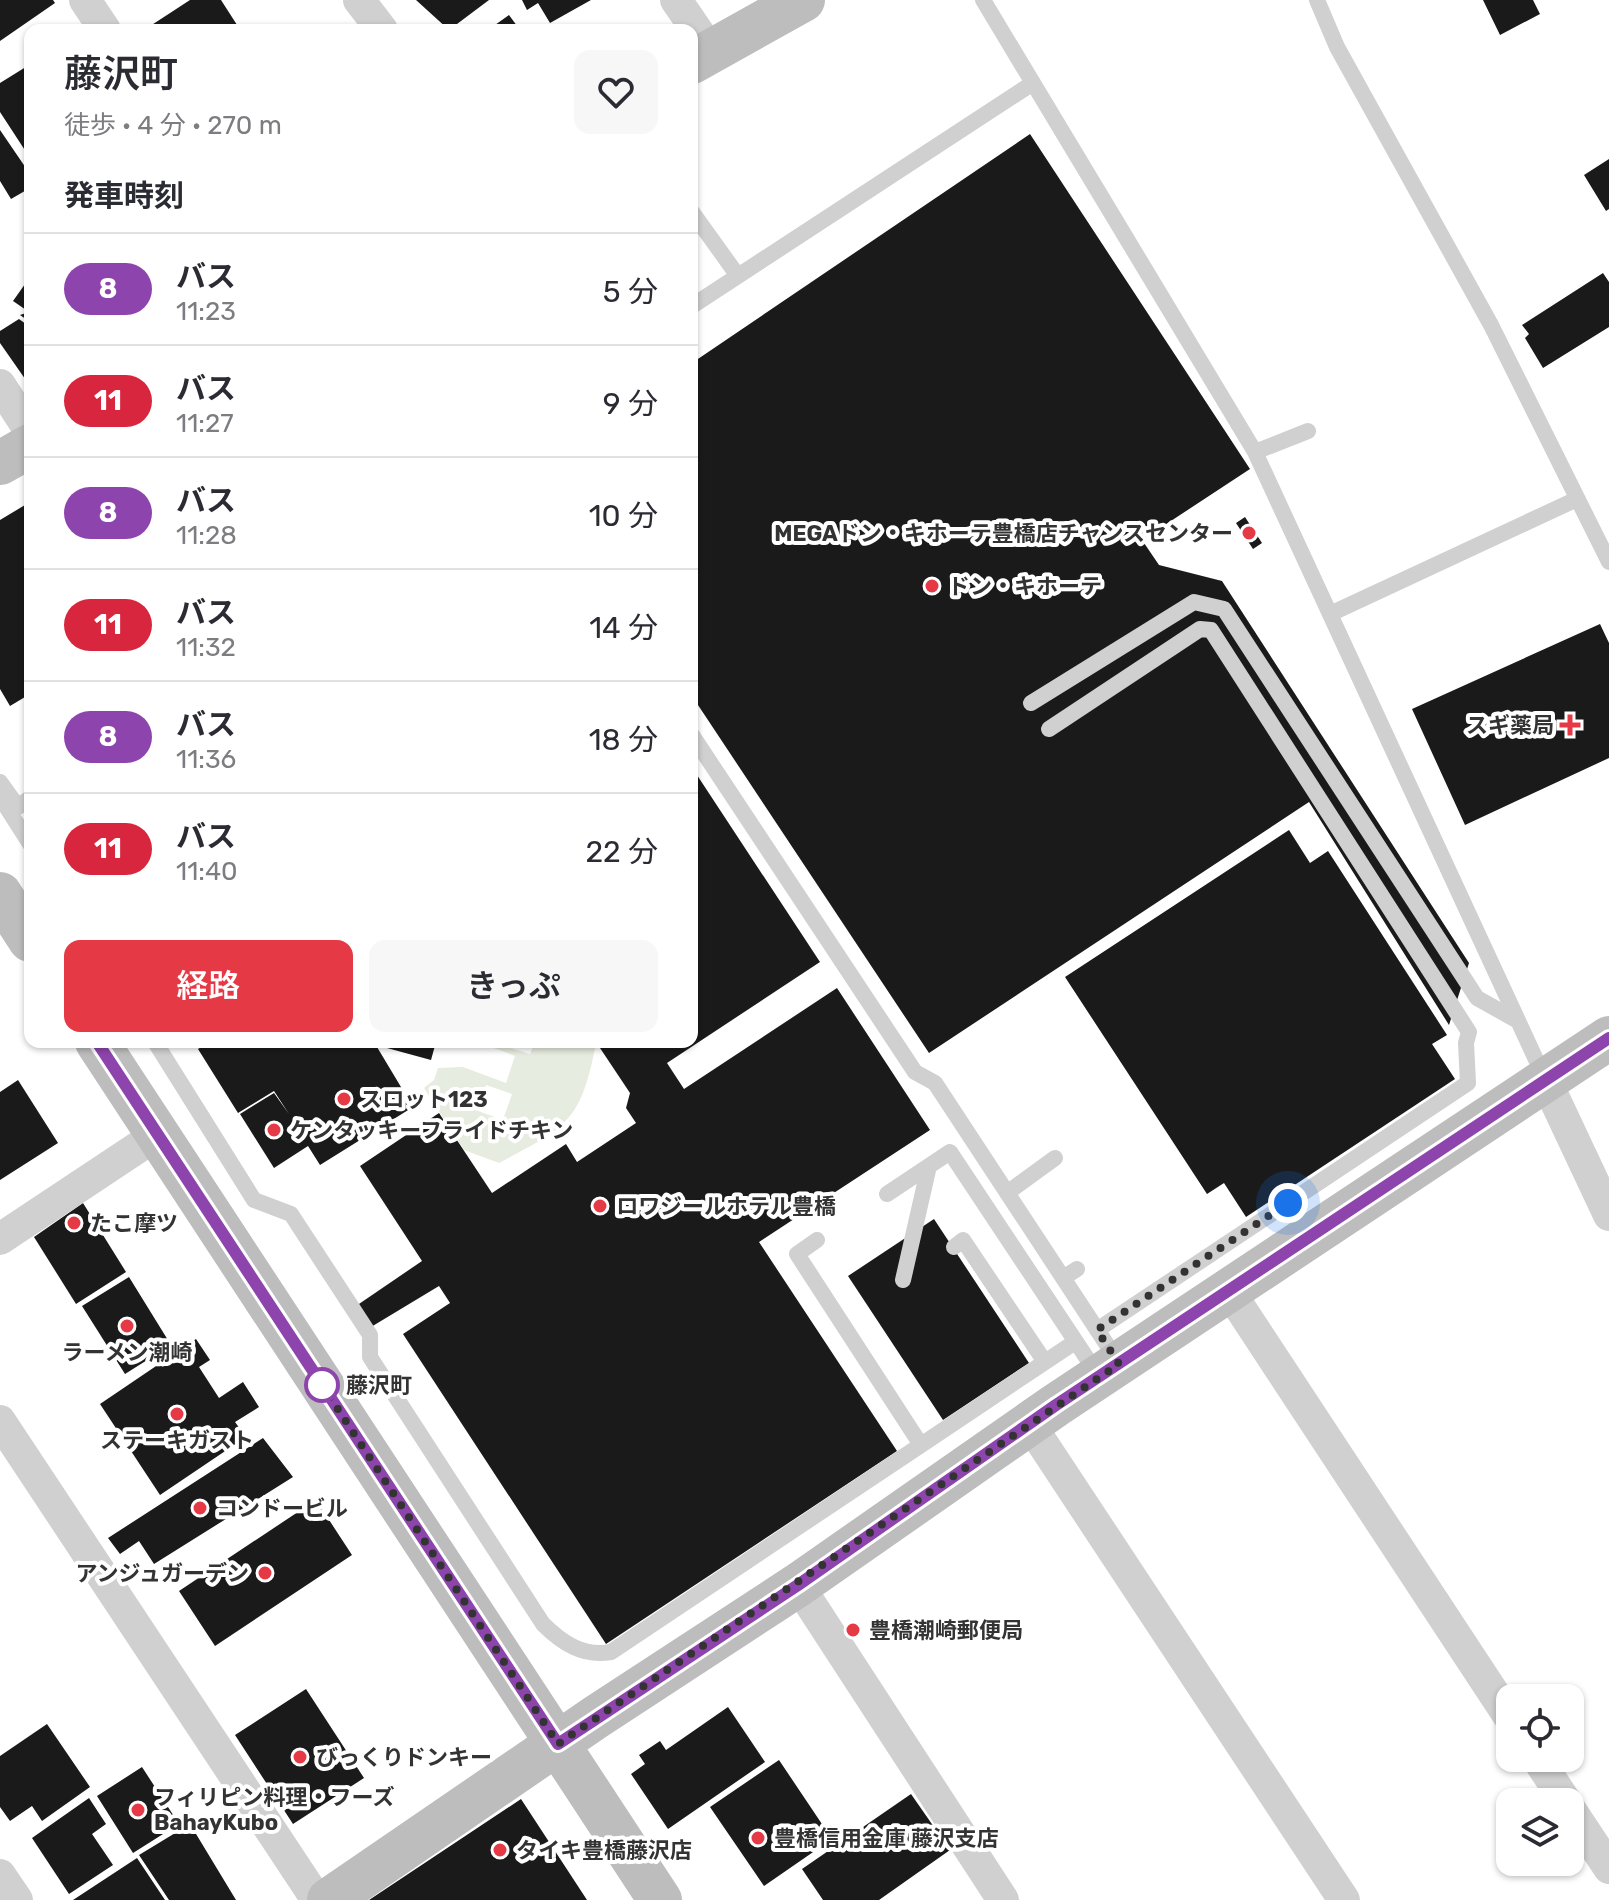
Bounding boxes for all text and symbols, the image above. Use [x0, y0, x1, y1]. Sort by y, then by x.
button: heart [574, 50, 658, 134]
text: 藤沢町 [64, 51, 178, 97]
text: 徒歩 · 4 分 · 270 m [64, 110, 282, 141]
text: 発車時刻 [64, 178, 184, 214]
text: バス [176, 259, 236, 295]
text: 8 [99, 272, 117, 305]
text: 5 分 [603, 274, 658, 310]
text: 11:23 [176, 296, 236, 327]
text: バス [176, 371, 236, 407]
text: 11 [94, 384, 122, 417]
text: 9 分 [603, 386, 658, 422]
text: 11:27 [176, 408, 234, 439]
text: バス [176, 483, 236, 519]
text: 8 [99, 496, 117, 529]
text: 10 分 [589, 498, 658, 534]
text: 11:28 [176, 520, 237, 551]
place label: MEGAドン・キホーテ豊橋店チャンスセンター [774, 520, 1233, 547]
marker: MEGAドン・キホーテ豊橋店チャンスセンター [1240, 524, 1258, 542]
place label: ドン・キホーテ [948, 573, 1102, 600]
marker: ドン・キホーテ [923, 577, 941, 595]
text: バス [176, 595, 236, 631]
text: 11 [94, 608, 122, 641]
text: 14 分 [589, 610, 658, 646]
text: 11:32 [176, 632, 236, 663]
text: バス [176, 707, 236, 743]
place label: スギ薬局 [1466, 712, 1554, 739]
marker: スギ薬局 [1561, 716, 1579, 734]
text: 8 [99, 720, 117, 753]
text: 18 分 [589, 722, 658, 758]
text: 11:36 [176, 744, 236, 775]
text: バス [176, 819, 236, 855]
text: 11 [94, 832, 122, 865]
text: 22 分 [585, 834, 658, 870]
text: 11:40 [176, 856, 238, 887]
button: 経路 [64, 940, 353, 1032]
button: きっぷ [369, 940, 658, 1032]
place label: スロット123 [360, 1086, 488, 1113]
marker: スロット123 [335, 1090, 353, 1108]
place label: ケンタッキーフライドチキン [290, 1117, 573, 1144]
marker: ケンタッキーフライドチキン [265, 1121, 283, 1139]
your location [1268, 1183, 1308, 1223]
place label: ロワジールホテル豊橋 [616, 1193, 836, 1220]
marker: ロワジールホテル豊橋 [591, 1197, 609, 1215]
place label: たこ摩ツ [90, 1210, 178, 1237]
marker: たこ摩ツ [65, 1214, 83, 1232]
marker: ラーメン潮崎 [118, 1317, 136, 1335]
place label: ラーメン潮崎 [61, 1339, 193, 1366]
marker: 藤沢町 [305, 1368, 339, 1402]
place label: 藤沢町 [346, 1372, 412, 1399]
marker: ステーキガスト [168, 1405, 186, 1423]
place label: ステーキガスト [100, 1427, 254, 1454]
place label: コンドービル [216, 1495, 348, 1522]
marker: コンドービル [191, 1499, 209, 1517]
place label: アンジュガーデン [75, 1560, 249, 1587]
marker: アンジュガーデン [256, 1564, 274, 1582]
place label: 豊橋潮崎郵便局 [869, 1617, 1023, 1644]
marker: 豊橋潮崎郵便局 [844, 1621, 862, 1639]
map controls [1496, 1684, 1584, 1876]
button: locate [1496, 1684, 1584, 1772]
place label: びっくりドンキー [316, 1744, 492, 1771]
marker: びっくりドンキー [291, 1748, 309, 1766]
place label: フィリピン料理・フーズ BahayKubo [154, 1784, 394, 1836]
button: layers [1496, 1788, 1584, 1876]
marker: フィリピン料理・フーズ BahayKubo [129, 1801, 147, 1819]
place label: 豊橋信用金庫 藤沢支店 [774, 1825, 999, 1852]
marker: 豊橋信用金庫 藤沢支店 [749, 1829, 767, 1847]
place label: タイキ豊橋藤沢店 [516, 1837, 692, 1864]
marker: タイキ豊橋藤沢店 [491, 1841, 509, 1859]

